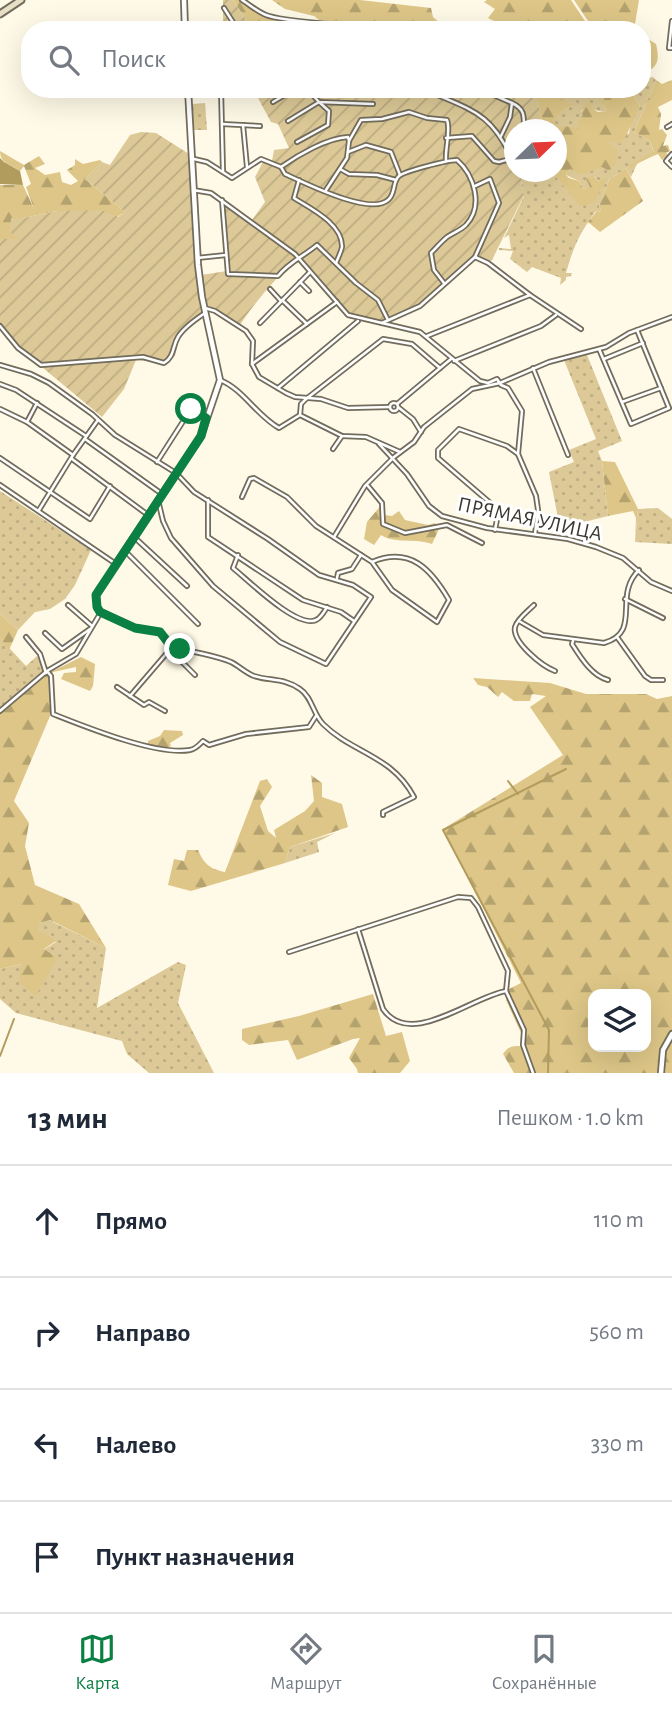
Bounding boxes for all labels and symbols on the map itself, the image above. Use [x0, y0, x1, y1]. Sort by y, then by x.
north arrow [504, 119, 567, 182]
route start [175, 393, 206, 424]
street label: ПРЯМАЯ УЛИЦА [456, 493, 604, 545]
route end [164, 633, 195, 664]

